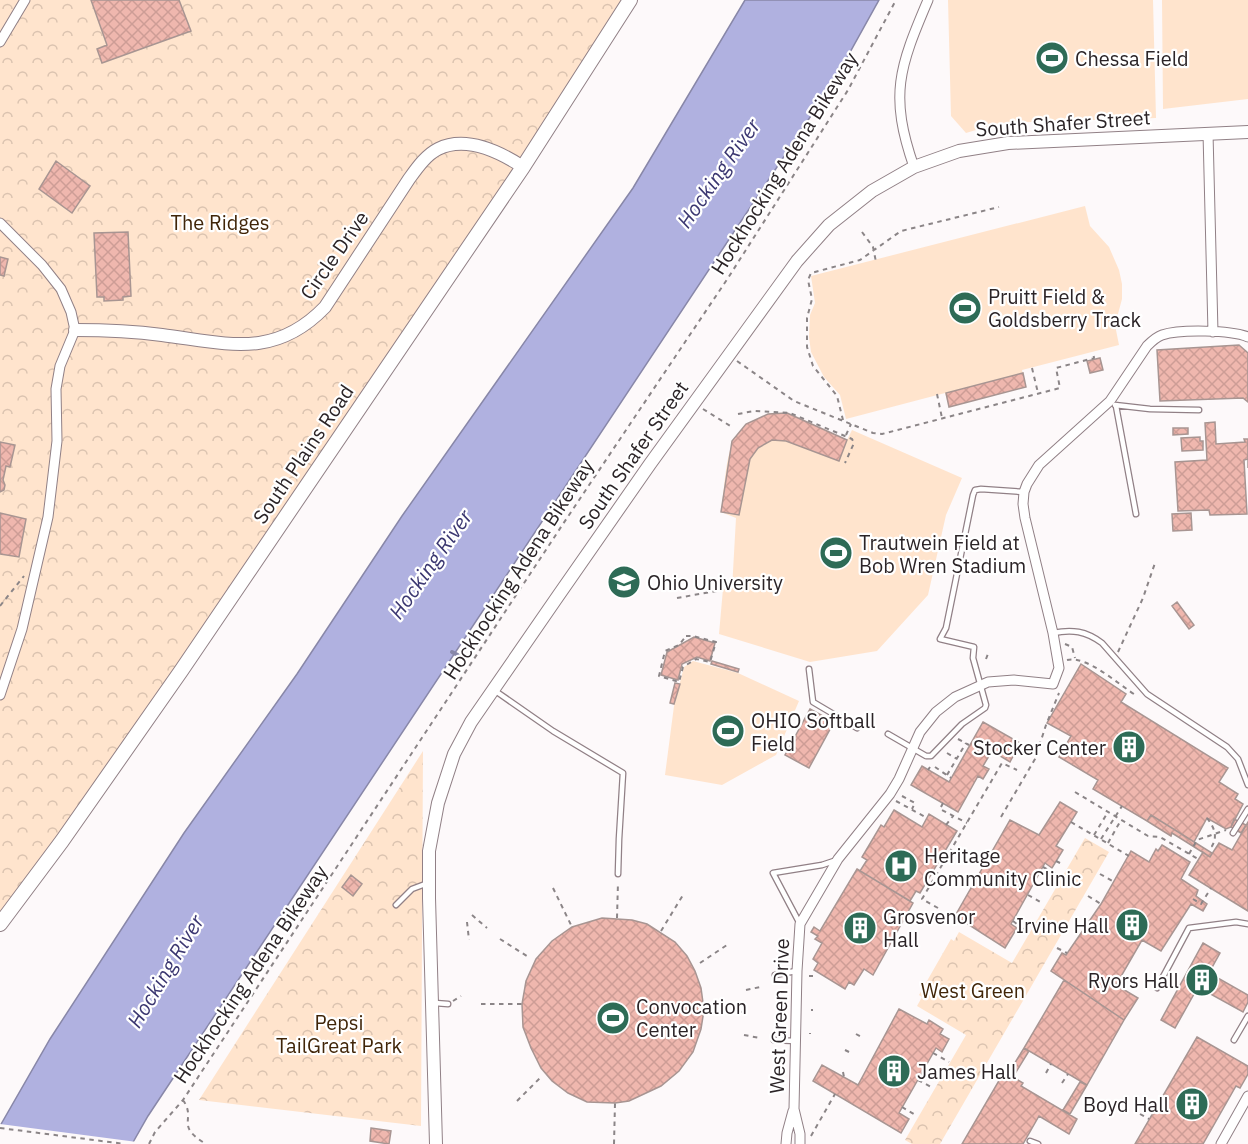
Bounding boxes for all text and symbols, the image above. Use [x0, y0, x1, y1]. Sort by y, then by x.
sports icon: Chessa Field [1034, 40, 1070, 76]
place label: Chessa Field [1075, 45, 1189, 72]
street label: Hockhocking Adena Bikeway [704, 47, 864, 279]
street label: South Shafer Street [975, 103, 1151, 143]
water label: Hocking River [670, 112, 767, 233]
street label: Circle Drive [294, 205, 374, 305]
park label: The Ridges [170, 209, 270, 236]
place label: Pruitt Field & Goldsberry Track [988, 283, 1142, 333]
sports icon: Pruitt Field & Goldsberry Track [947, 290, 983, 326]
street label: South Shafer Street [572, 375, 694, 535]
street label: South Plains Road [246, 379, 360, 529]
street label: Hockhocking Adena Bikeway [436, 454, 600, 684]
water label: Hocking River [382, 503, 479, 624]
place label: Trautwein Field at Bob Wren Stadium [859, 529, 1026, 579]
sports icon: Trautwein Field at Bob Wren Stadium [818, 535, 854, 571]
school or university icon: Ohio University [606, 564, 642, 600]
place label: Ohio University [647, 569, 783, 596]
place label: OHIO Softball Field [751, 707, 875, 757]
sports icon: OHIO Softball Field [710, 713, 746, 749]
building icon: Stocker Center [1111, 729, 1147, 765]
place label: Stocker Center [973, 734, 1106, 761]
place label: Heritage Community Clinic [924, 842, 1081, 892]
hospital icon: Heritage Community Clinic [883, 848, 919, 884]
street label: Hockhocking Adena Bikeway [167, 860, 333, 1088]
place label: Grosvenor Hall [883, 903, 975, 953]
building icon: Irvine Hall [1114, 907, 1150, 943]
water label: Hocking River [120, 908, 210, 1033]
building icon: Grosvenor Hall [842, 910, 878, 946]
place label: Irvine Hall [1016, 912, 1109, 939]
street label: West Green Drive [763, 938, 795, 1094]
building icon: Ryors Hall [1184, 962, 1220, 998]
place label: Ryors Hall [1088, 967, 1179, 994]
park label: West Green [921, 977, 1025, 1004]
place label: Convocation Center [636, 993, 747, 1043]
sports icon: Convocation Center [595, 1000, 631, 1036]
park label: Pepsi TailGreat Park [276, 1009, 403, 1059]
building icon: James Hall [876, 1053, 912, 1089]
place label: James Hall [917, 1058, 1016, 1085]
building icon: Boyd Hall [1174, 1086, 1210, 1122]
place label: Boyd Hall [1083, 1091, 1169, 1118]

